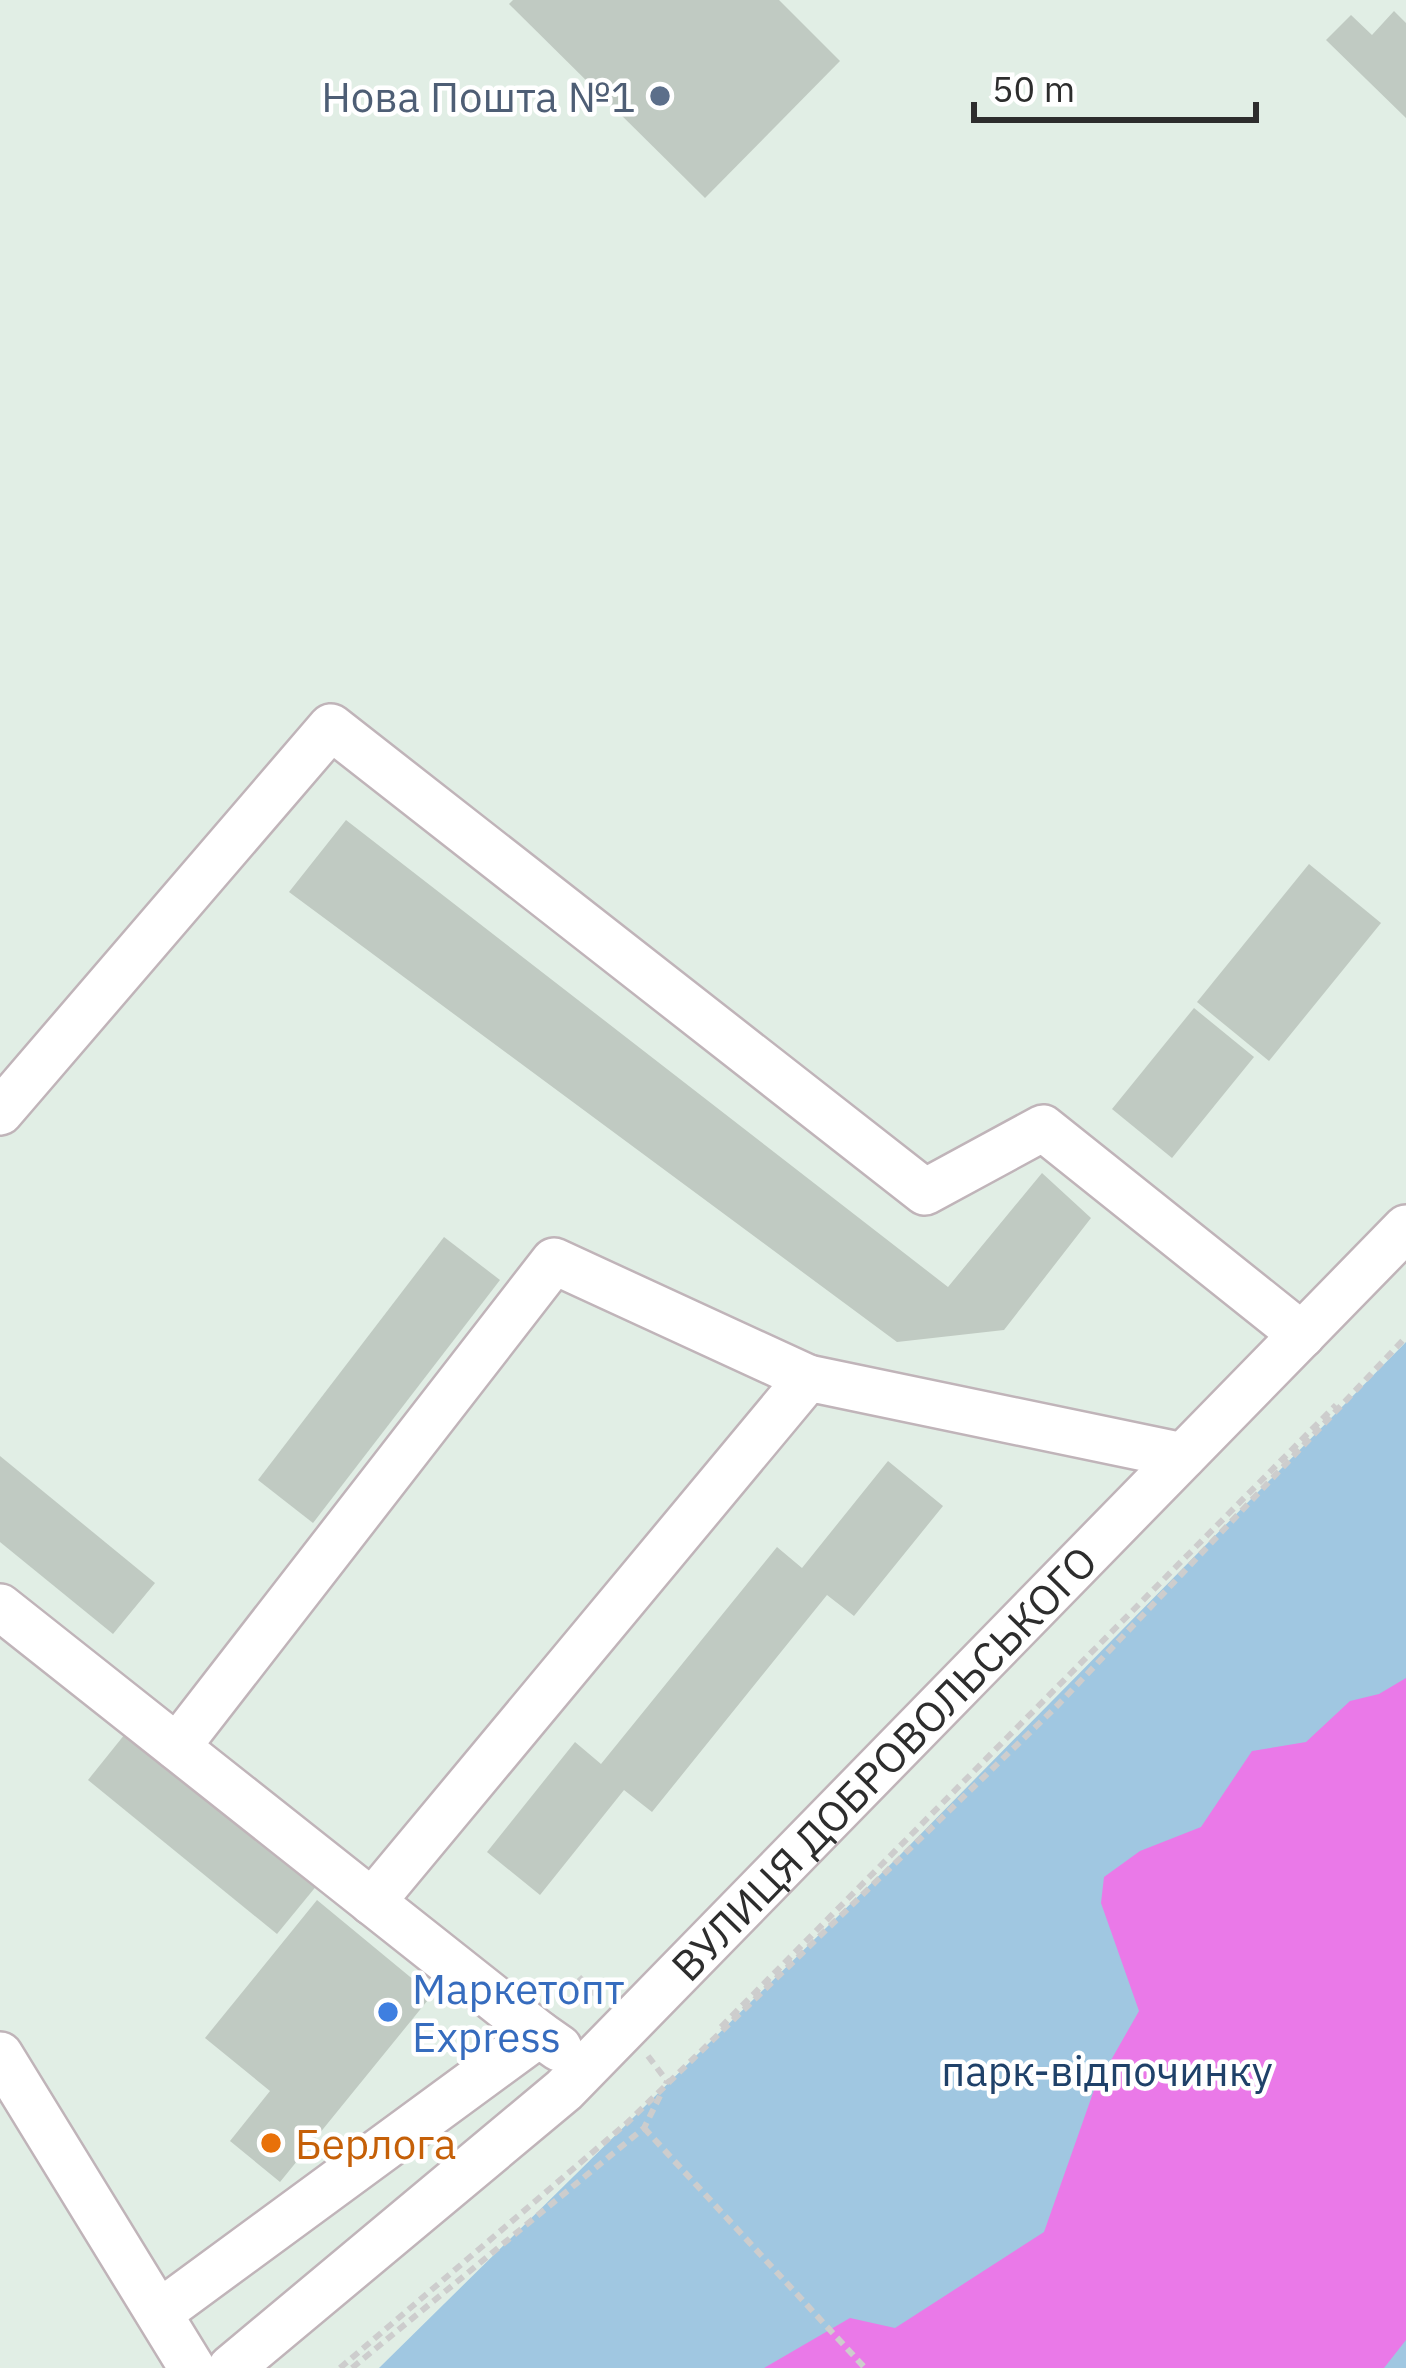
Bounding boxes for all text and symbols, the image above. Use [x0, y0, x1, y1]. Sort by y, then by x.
scale bar [974, 48, 1256, 122]
text: 50 m [992, 65, 1075, 112]
place label: Нова Пошта №1 [321, 69, 636, 124]
marker: Нова Пошта №1 [647, 83, 673, 109]
street label: ВУЛИЦЯ ДОБРОВОЛЬСЬКОГО [659, 1534, 1108, 1992]
place label: Маркетопт Express [412, 1961, 625, 2064]
marker: Маркетопт Express [375, 1999, 401, 2025]
park label: парк-відпочинку [941, 2043, 1273, 2098]
place label: Берлога [295, 2116, 456, 2171]
marker: Берлога [258, 2130, 284, 2156]

